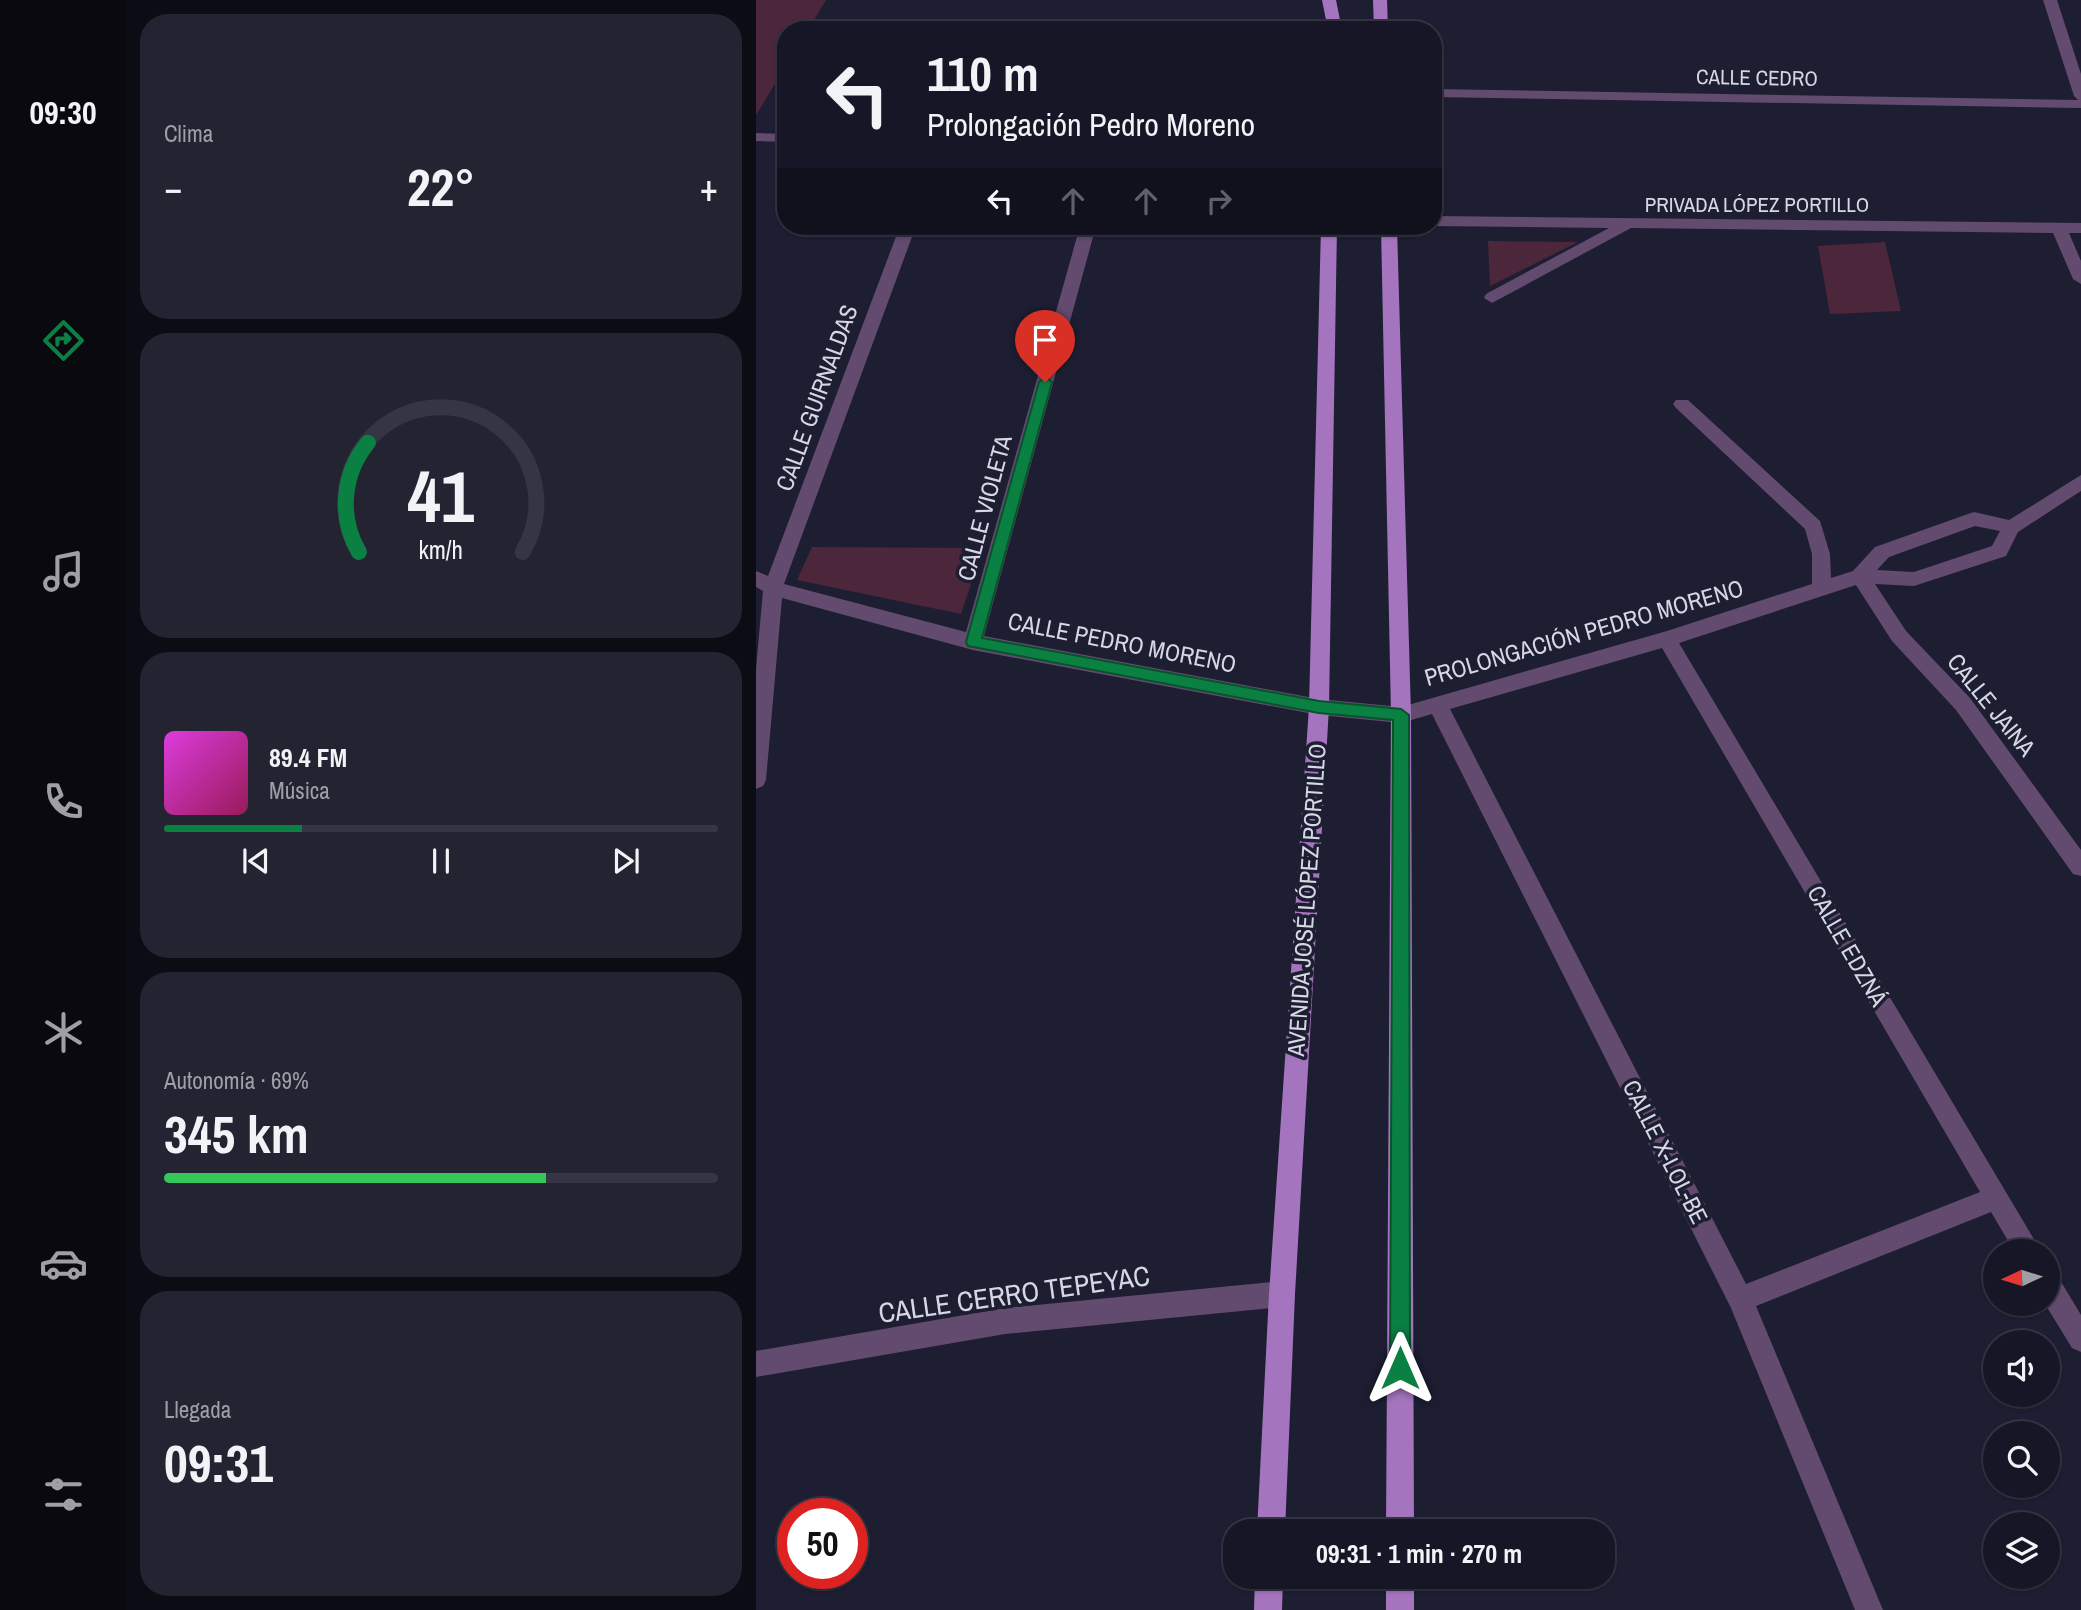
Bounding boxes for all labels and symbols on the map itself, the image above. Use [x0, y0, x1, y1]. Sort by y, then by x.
street label: CALLE CEDRO [1696, 62, 1818, 93]
street label: PRIVADA LÓPEZ PORTILLO [1645, 190, 1869, 219]
street label: CALLE GUIRNALDAS [768, 300, 865, 495]
pin [1015, 310, 1075, 382]
street label: CALLE VIOLETA [949, 431, 1019, 584]
street label: PROLONGACIÓN PEDRO MORENO [1421, 571, 1747, 693]
street label: CALLE PEDRO MORENO [1005, 604, 1239, 680]
street label: CALLE JAINA [1940, 646, 2044, 763]
street label: AVENIDA JOSÉ LÓPEZ PORTILLO [1279, 743, 1333, 1058]
street label: CALLE EDZNÁ [1800, 879, 1896, 1012]
street label: CALLE X-LOL-BE [1616, 1074, 1716, 1229]
north arrow [1983, 1239, 2060, 1316]
street label: CALLE CERRO TEPEYAC [876, 1256, 1152, 1332]
position arrow [1363, 1331, 1437, 1405]
speed limit sign: 50 [777, 1498, 868, 1589]

